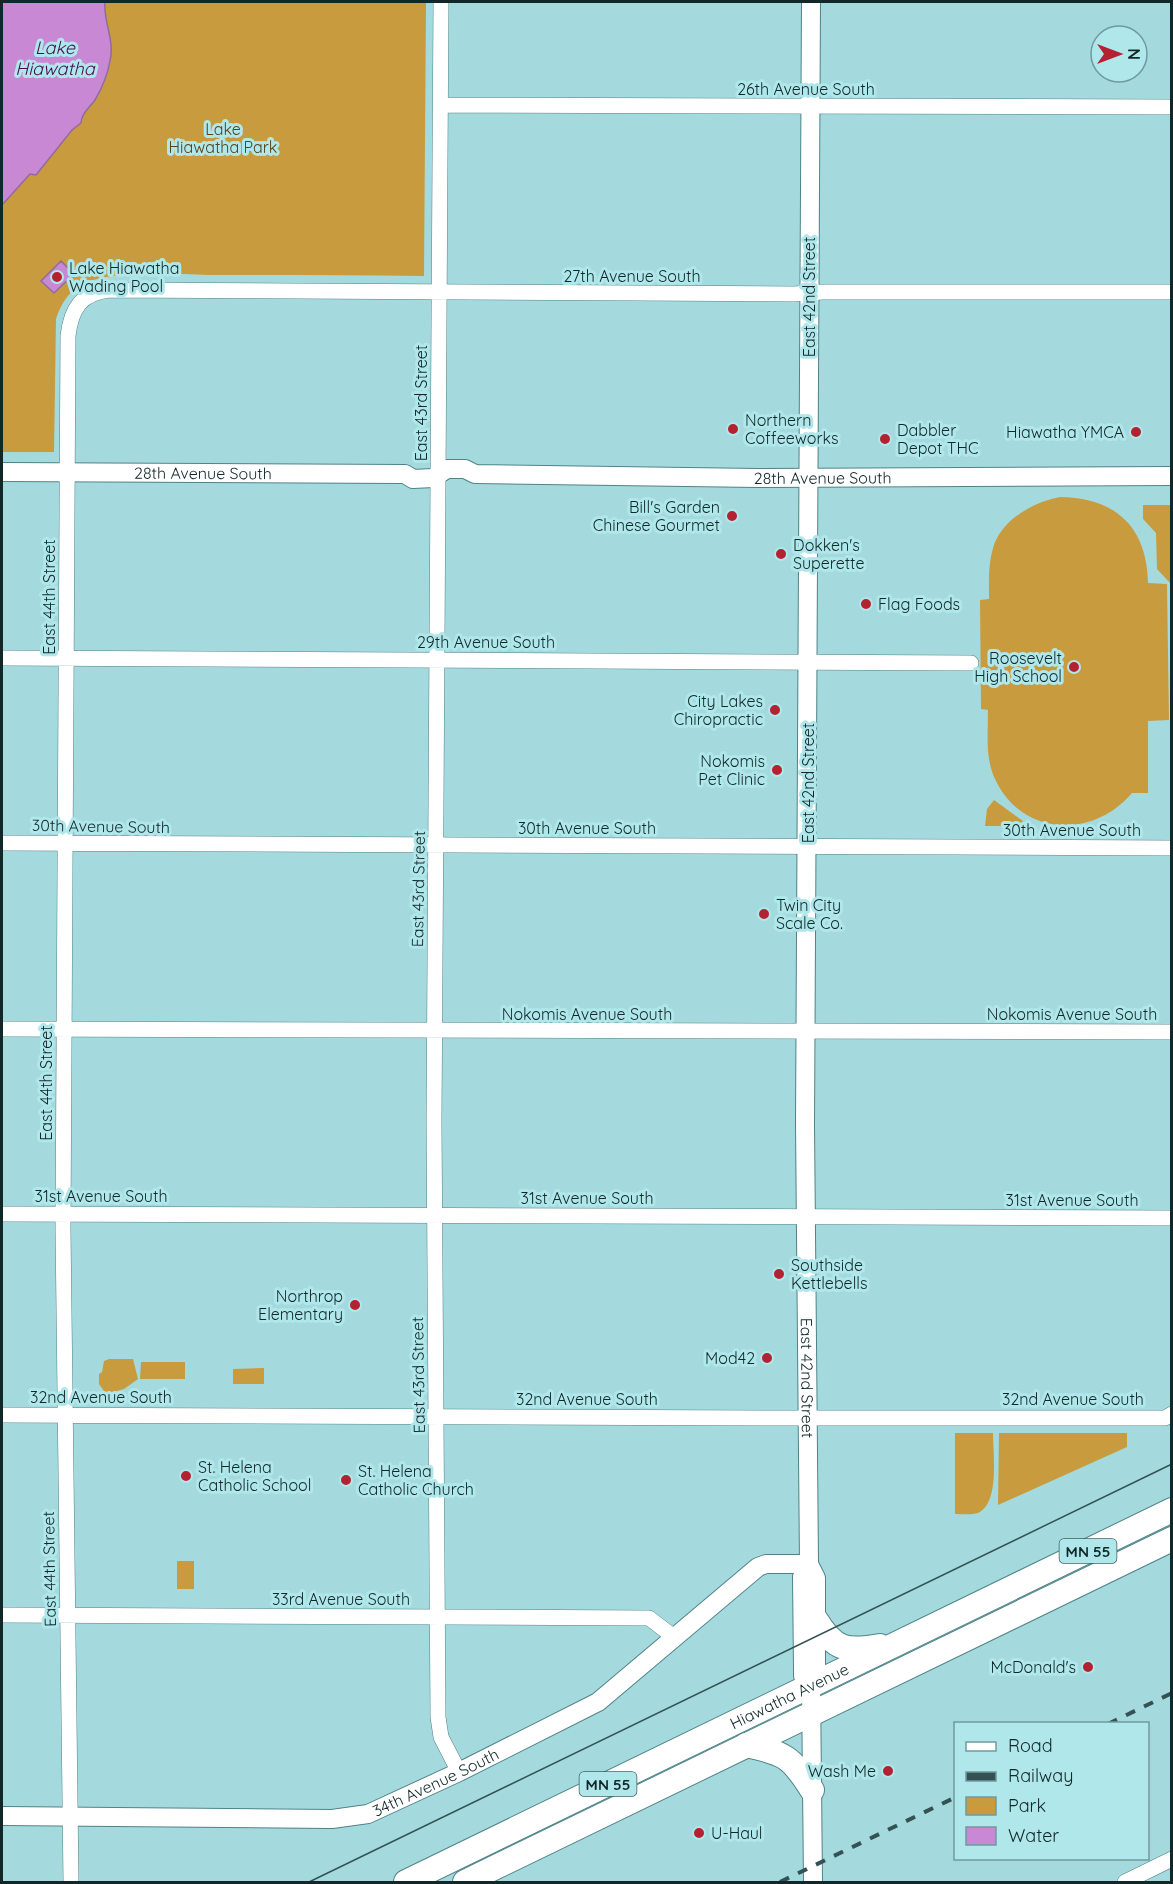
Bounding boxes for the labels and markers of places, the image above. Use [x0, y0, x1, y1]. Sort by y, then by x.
place label: Lake Hiawatha Wading Pool [69, 258, 179, 296]
marker: Lake Hiawatha Wading Pool [50, 270, 64, 284]
place label: Northern Coffeeworks [745, 410, 839, 448]
place label: Dabbler Depot THC [897, 420, 978, 458]
marker: Northern Coffeeworks [726, 422, 740, 436]
place label: Hiawatha YMCA [1006, 422, 1124, 442]
marker: Hiawatha YMCA [1129, 425, 1143, 439]
marker: Dabbler Depot THC [878, 432, 892, 446]
place label: Bill's Garden Chinese Gourmet [593, 497, 720, 535]
marker: Bill's Garden Chinese Gourmet [725, 509, 739, 523]
place label: Dokken's Superette [793, 535, 865, 573]
marker: Dokken's Superette [774, 547, 788, 561]
place label: Flag Foods [878, 594, 960, 614]
marker: Flag Foods [859, 597, 873, 611]
place label: Roosevelt High School [974, 648, 1062, 686]
marker: Roosevelt High School [1067, 660, 1081, 674]
place label: City Lakes Chiropractic [674, 691, 763, 729]
marker: City Lakes Chiropractic [768, 703, 782, 717]
place label: Nokomis Pet Clinic [698, 751, 765, 789]
marker: Nokomis Pet Clinic [770, 763, 784, 777]
place label: Twin City Scale Co. [776, 895, 843, 933]
marker: Twin City Scale Co. [757, 907, 771, 921]
place label: Southside Kettlebells [791, 1255, 868, 1293]
marker: Southside Kettlebells [772, 1267, 786, 1281]
place label: Northrop Elementary [258, 1286, 343, 1324]
marker: Northrop Elementary [348, 1298, 362, 1312]
place label: Mod42 [705, 1348, 755, 1368]
marker: Mod42 [760, 1351, 774, 1365]
place label: St. Helena Catholic School [198, 1457, 311, 1495]
place label: St. Helena Catholic Church [358, 1461, 474, 1499]
marker: St. Helena Catholic School [179, 1469, 193, 1483]
marker: St. Helena Catholic Church [339, 1473, 353, 1487]
place label: McDonald's [990, 1657, 1076, 1677]
marker: McDonald's [1081, 1660, 1095, 1674]
place label: Wash Me [808, 1761, 876, 1781]
marker: Wash Me [881, 1764, 895, 1778]
place label: U-Haul [711, 1823, 763, 1843]
marker: U-Haul [692, 1826, 706, 1840]

